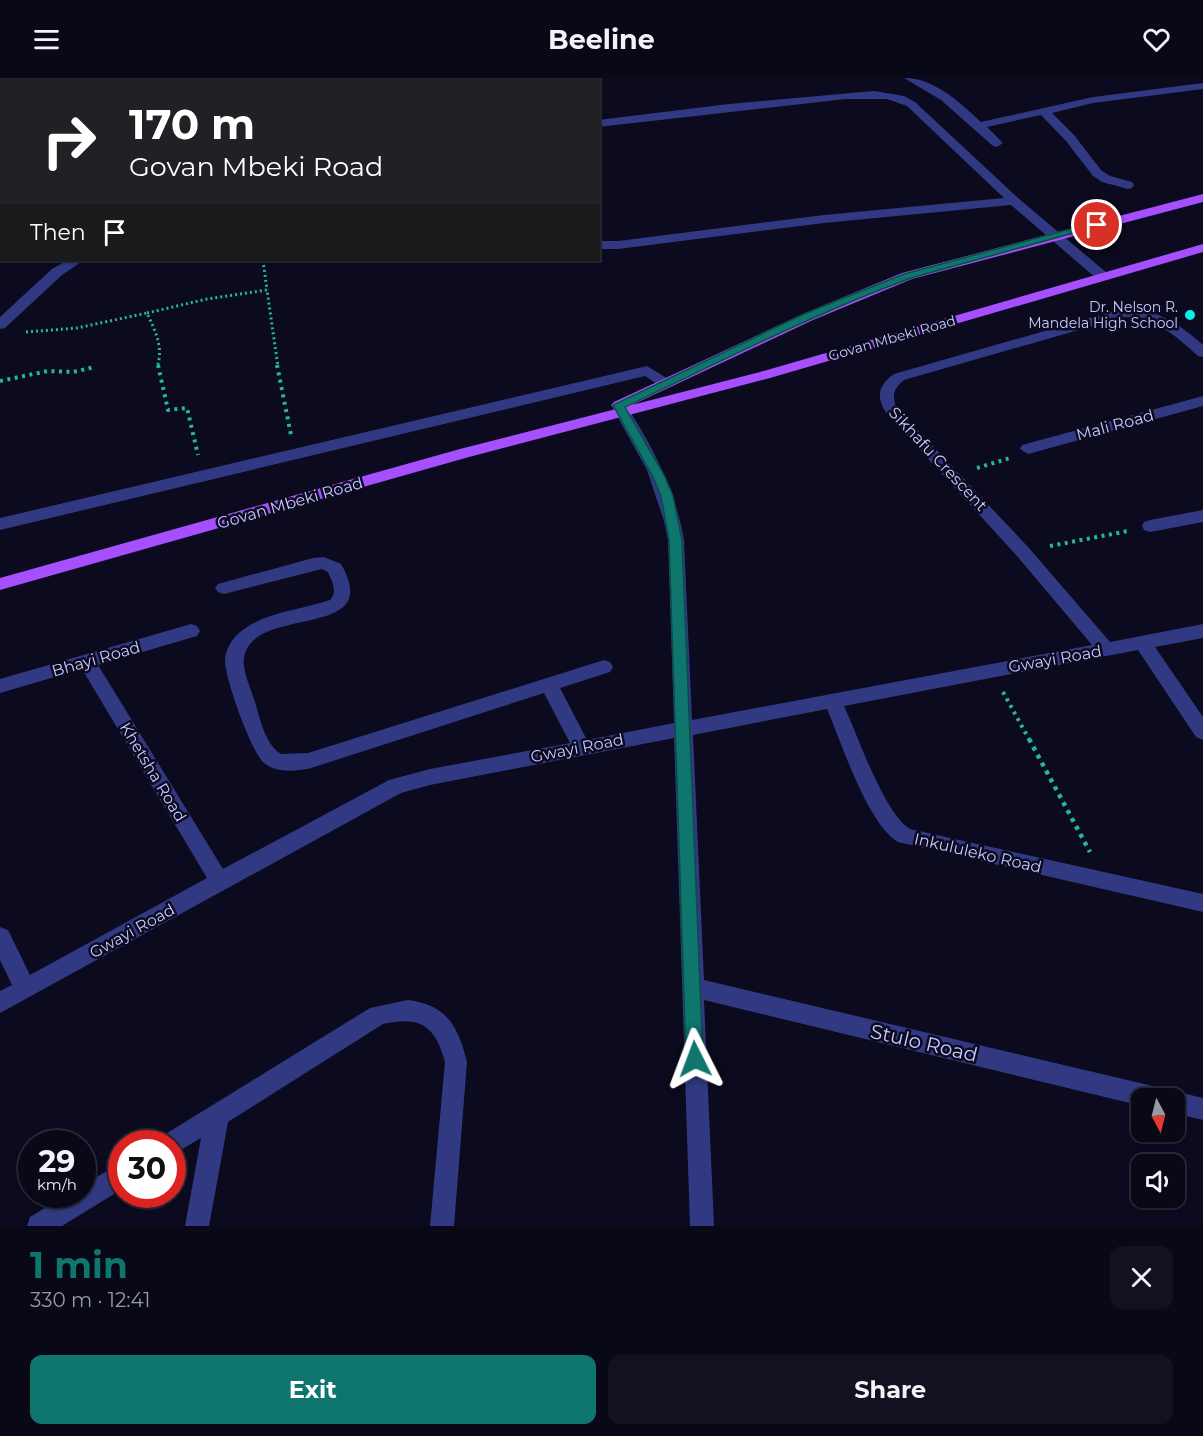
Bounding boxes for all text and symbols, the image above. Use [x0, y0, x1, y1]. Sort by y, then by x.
icon: menu [30, 23, 63, 56]
text: Beeline [548, 23, 655, 56]
icon: heart [1140, 23, 1173, 56]
text: 170 m [129, 98, 255, 150]
icon: right [30, 102, 108, 180]
text: Govan Mbeki Road [129, 150, 383, 183]
pin [1071, 199, 1122, 250]
icon: arrive [1080, 208, 1113, 241]
icon: arrive [98, 216, 131, 249]
text: Then [30, 219, 86, 246]
place label: Dr. Nelson R. Mandela High School [1028, 298, 1178, 332]
marker: Dr. Nelson R. Mandela High School [1183, 308, 1197, 322]
street label: Govan Mbeki Road [826, 311, 958, 365]
street label: Sikhafu Crescent [885, 403, 991, 515]
street label: Mali Road [1074, 406, 1156, 444]
street label: Govan Mbeki Road [215, 473, 365, 533]
street label: Bhayi Road [50, 637, 142, 681]
street label: Gwayi Road [1007, 641, 1103, 677]
street label: Khetsha Road [116, 719, 190, 825]
street label: Gwayi Road [529, 730, 625, 766]
street label: Inkululeko Road [912, 829, 1044, 877]
street label: Gwayi Road [86, 900, 178, 962]
street label: Stulo Road [868, 1019, 980, 1067]
position arrow [663, 1027, 727, 1091]
north arrow [1131, 1088, 1185, 1142]
map controls [1131, 1088, 1185, 1208]
speed limit sign: 30 [108, 1130, 186, 1208]
text: 29 [39, 1143, 75, 1180]
button: sound [1131, 1154, 1185, 1208]
text: km/h [37, 1175, 77, 1194]
text: 1 min [30, 1243, 128, 1287]
button: close [1110, 1246, 1173, 1309]
text: 330 m · 12:41 [30, 1288, 150, 1312]
button: Exit [30, 1355, 596, 1424]
button: Share [608, 1355, 1173, 1424]

